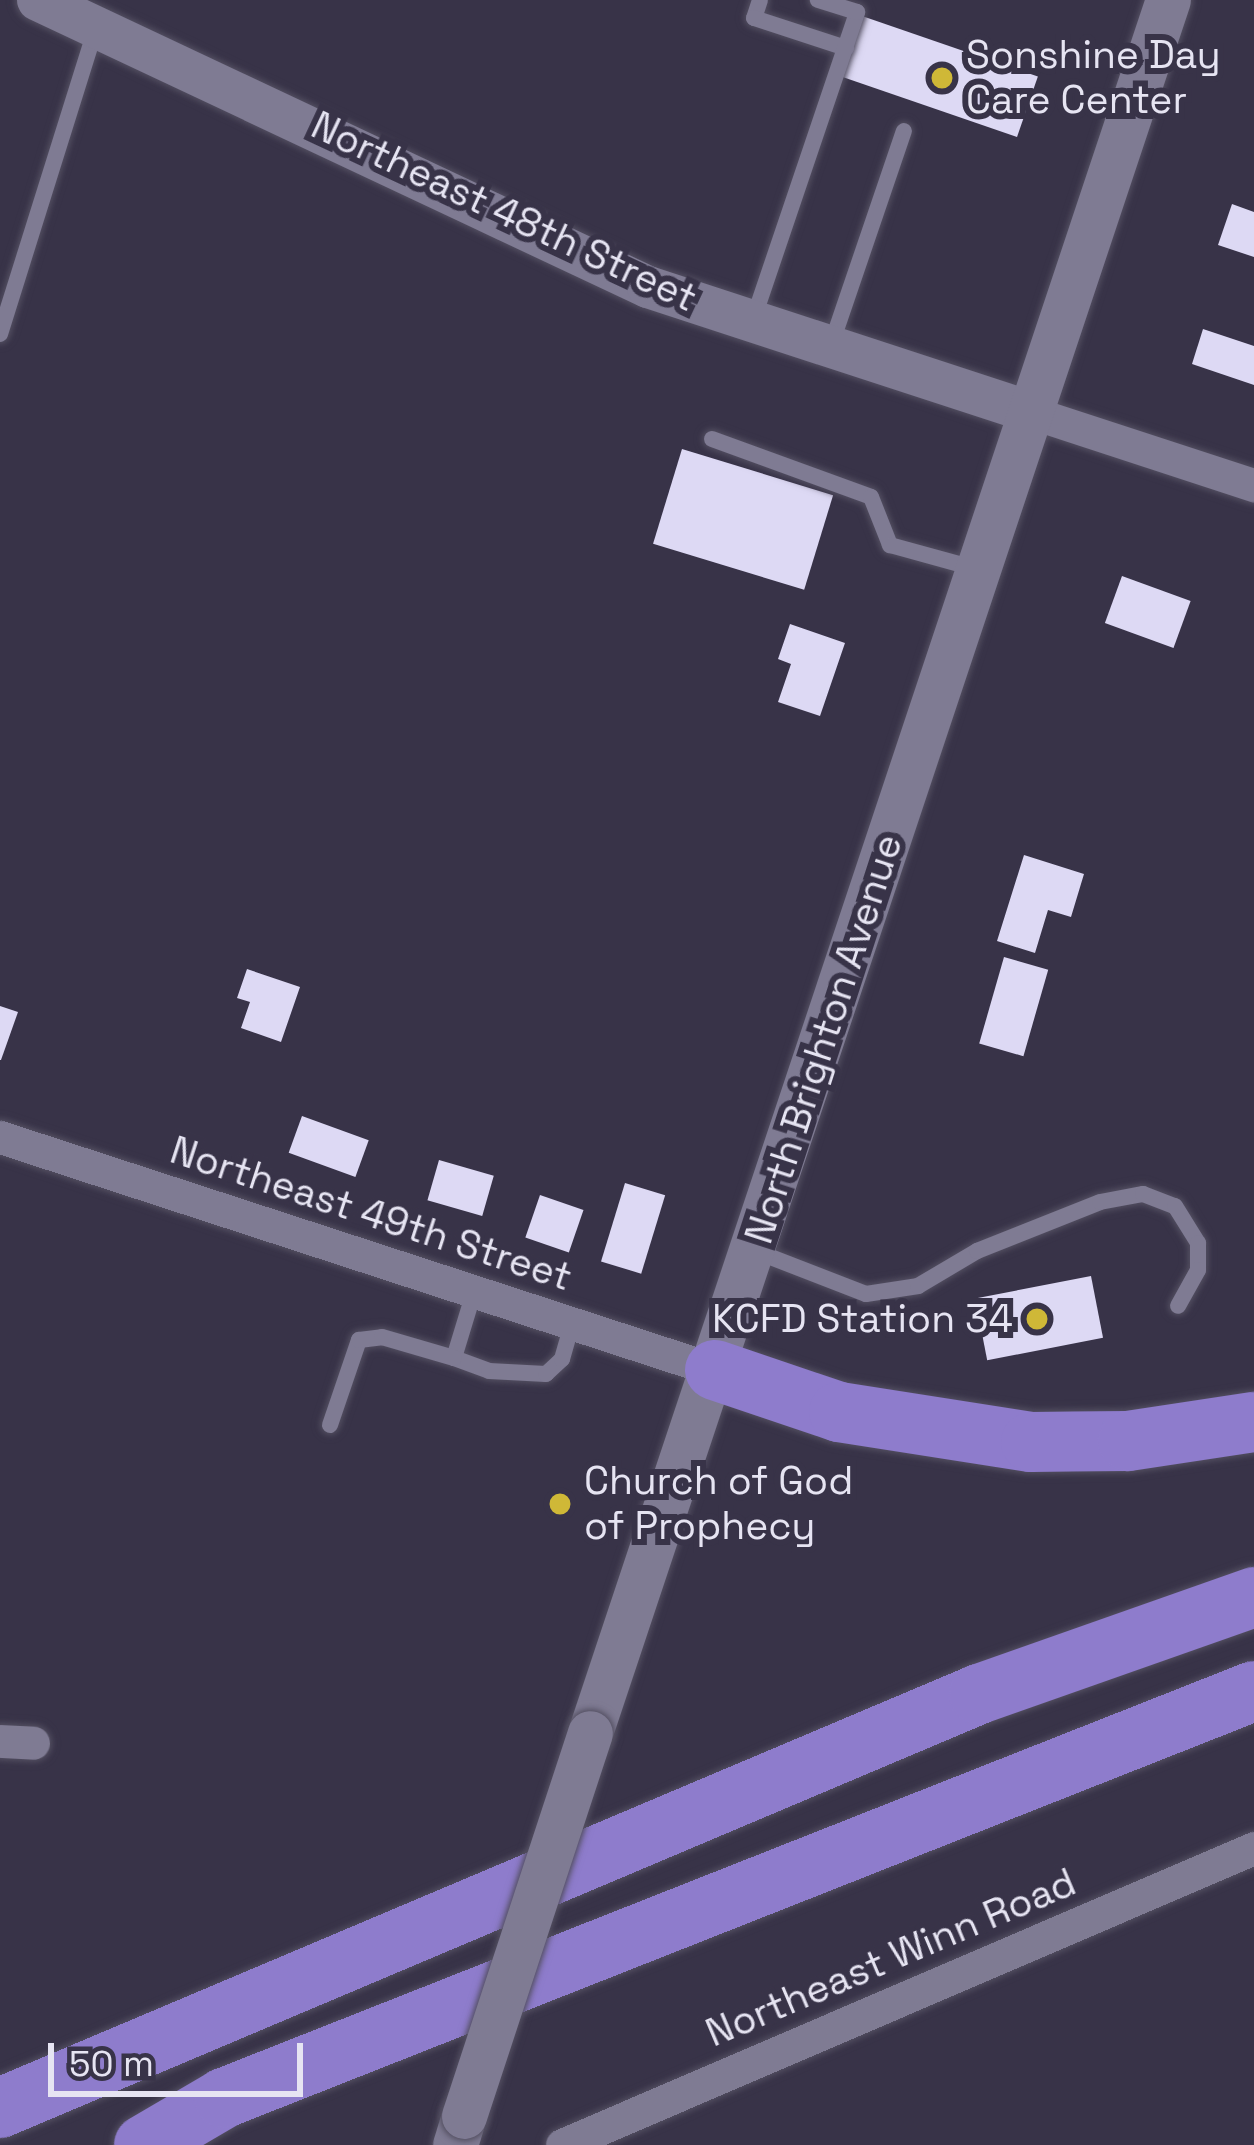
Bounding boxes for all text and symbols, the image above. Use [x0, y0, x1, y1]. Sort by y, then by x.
place label: Sonshine Day Care Center [966, 33, 1221, 124]
marker: Sonshine Day Care Center [929, 65, 955, 91]
street label: Northeast 48th Street [304, 102, 704, 322]
street label: North Brighton Avenue [736, 828, 912, 1250]
street label: Northeast 49th Street [164, 1127, 578, 1301]
place label: KCFD Station 34 [712, 1296, 1013, 1342]
marker: KCFD Station 34 [1024, 1306, 1050, 1332]
place label: Church of God of Prophecy [584, 1459, 853, 1550]
marker: Church of God of Prophecy [547, 1491, 573, 1517]
street label: Northeast Winn Road [699, 1859, 1083, 2057]
scale bar [54, 2019, 309, 2093]
text: 50 m [69, 2041, 154, 2087]

